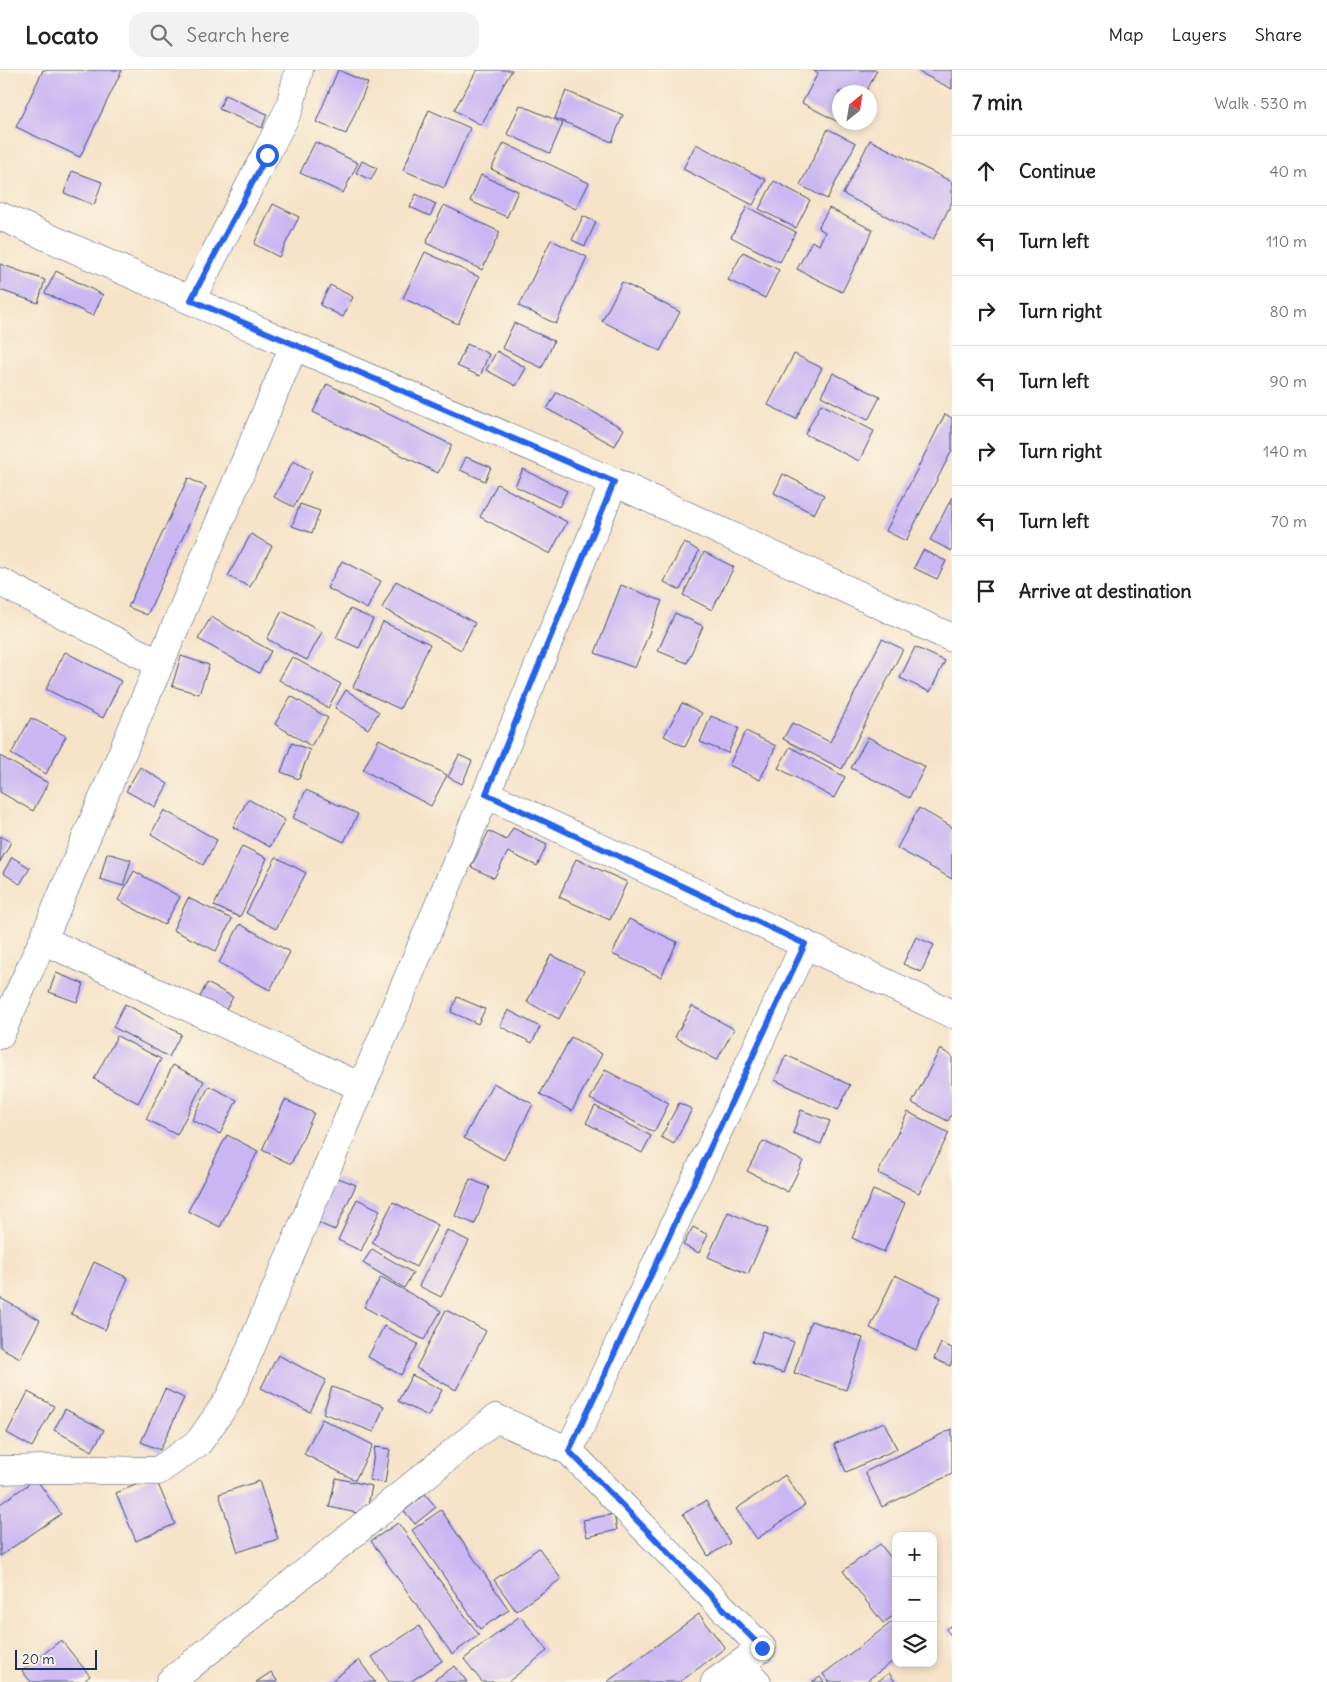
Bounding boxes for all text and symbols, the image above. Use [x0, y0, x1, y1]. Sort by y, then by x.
search box [129, 12, 479, 57]
text: Locato [25, 20, 99, 50]
icon: search [147, 21, 175, 49]
text: Search here [187, 23, 290, 47]
text: Map [1108, 23, 1143, 46]
text: Layers [1171, 23, 1227, 46]
text: Share [1255, 23, 1302, 46]
north arrow [832, 85, 877, 130]
text: 7 min [972, 89, 1023, 116]
text: Walk · 530 m [1214, 93, 1307, 113]
route start [256, 144, 279, 167]
icon: ahead [972, 157, 1000, 185]
text: Continue [1019, 159, 1096, 183]
text: 40 m [1269, 161, 1307, 181]
icon: left [972, 227, 1000, 255]
text: Turn left [1019, 229, 1089, 253]
text: 110 m [1266, 231, 1307, 251]
icon: right [972, 297, 1000, 325]
text: Turn right [1019, 299, 1102, 323]
text: 80 m [1269, 301, 1307, 321]
icon: left [972, 367, 1000, 395]
text: Turn left [1019, 369, 1089, 393]
text: 90 m [1269, 371, 1307, 391]
icon: right [972, 437, 1000, 465]
text: Turn right [1019, 439, 1102, 463]
text: 140 m [1263, 441, 1307, 461]
icon: left [972, 507, 1000, 535]
text: Turn left [1019, 509, 1089, 533]
text: 70 m [1271, 511, 1307, 531]
icon: arrive [972, 577, 1000, 605]
text: Arrive at destination [1019, 579, 1192, 603]
map controls [892, 1532, 937, 1667]
button: + [892, 1532, 937, 1577]
button: − [892, 1577, 937, 1622]
button: layers [892, 1622, 937, 1667]
route end [751, 1637, 774, 1660]
scale bar [15, 1647, 98, 1670]
text: 20 m [22, 1650, 55, 1668]

